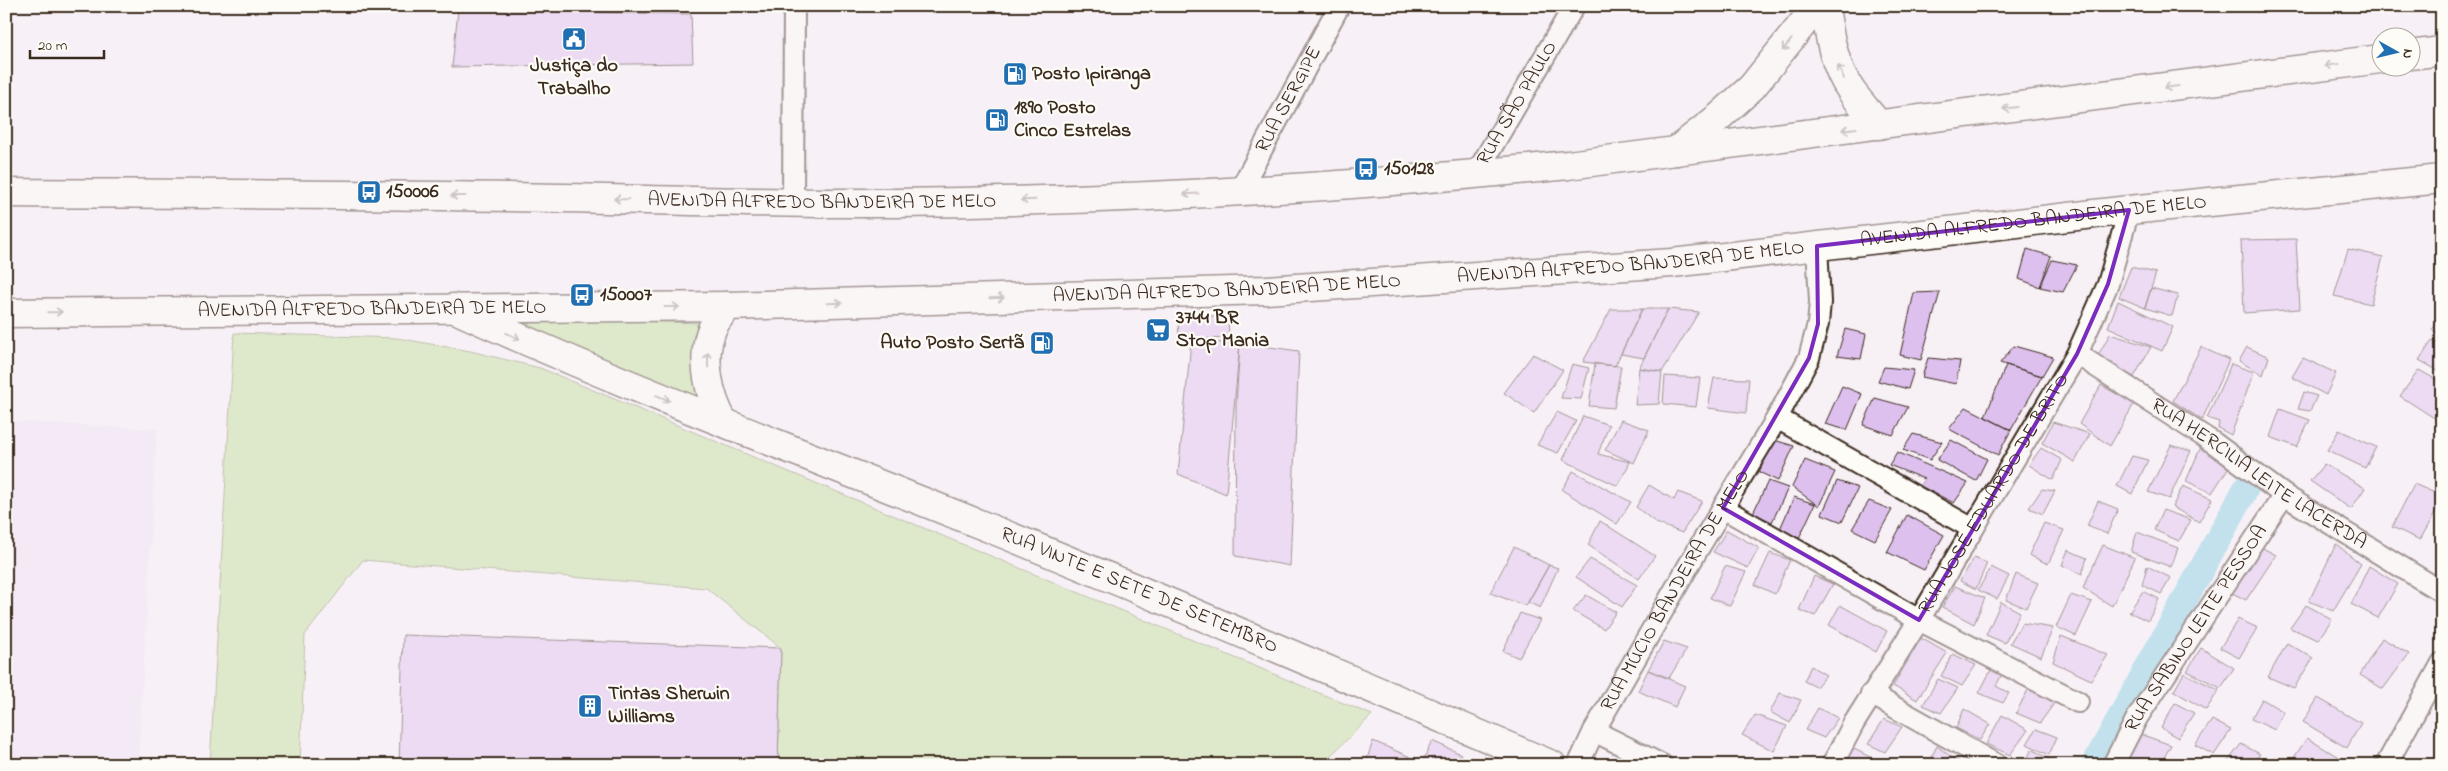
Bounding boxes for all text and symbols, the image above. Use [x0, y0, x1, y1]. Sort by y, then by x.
public building icon: Justiça do Trabalho [561, 26, 587, 52]
scale bar [30, 28, 104, 60]
north arrow [2370, 28, 2420, 78]
text: 20 m [38, 35, 68, 57]
street label: RUA SÃO PAULO [1470, 36, 1565, 171]
one-way arrow [1782, 38, 1793, 51]
street label: RUA SERGIPE [1248, 41, 1329, 158]
text: N [2396, 47, 2418, 60]
place label: Justiça do Trabalho [530, 52, 618, 104]
place label: Posto Ipiranga [1032, 60, 1151, 90]
fuel station icon: Posto Ipiranga [1002, 61, 1028, 87]
one-way arrow [2325, 61, 2341, 71]
one-way arrow [1836, 64, 1846, 79]
one-way arrow [2163, 82, 2179, 92]
place label: 1890 Posto Cinco Estrelas [1014, 94, 1131, 146]
one-way arrow [2002, 103, 2018, 113]
fuel station icon: 1890 Posto Cinco Estrelas [984, 107, 1010, 133]
one-way arrow [1841, 124, 1857, 134]
place label: 150128 [1384, 155, 1435, 184]
bus stop icon: 150128 [1353, 156, 1379, 182]
place label: 150006 [386, 178, 439, 207]
bus stop icon: 150006 [356, 179, 382, 205]
street label: AVENIDA ALFREDO BANDEIRA DE MELO [647, 185, 997, 218]
street label: AVENIDA ALFREDO BANDEIRA DE MELO [1859, 188, 2208, 256]
one-way arrow [1183, 189, 1199, 199]
one-way arrow [451, 191, 467, 201]
one-way arrow [613, 195, 629, 204]
one-way arrow [1020, 195, 1036, 205]
street label: AVENIDA ALFREDO BANDEIRA DE MELO [1456, 233, 1806, 292]
street label: AVENIDA ALFREDO BANDEIRA DE MELO [1052, 267, 1402, 311]
place label: 150007 [600, 281, 653, 310]
bus stop icon: 150007 [569, 282, 595, 308]
street label: AVENIDA ALFREDO BANDEIRA DE MELO [198, 293, 546, 326]
one-way arrow [989, 293, 1005, 303]
one-way arrow [826, 298, 843, 308]
one-way arrow [664, 302, 680, 312]
place label: 3744 BR Stop Mania [1175, 304, 1269, 356]
one-way arrow [47, 308, 63, 317]
supermarket icon: 3744 BR Stop Mania [1145, 317, 1171, 343]
place label: Auto Posto Sertã [880, 329, 1025, 358]
fuel station icon: Auto Posto Sertã [1029, 330, 1055, 356]
one-way arrow [505, 331, 520, 341]
one-way arrow [703, 352, 713, 368]
street label: RUA JOSÉ EDUARDO DE BRITO [1911, 368, 2077, 620]
street label: RUA HERCILIA LEITE LACERDA [2145, 391, 2372, 557]
one-way arrow [655, 394, 670, 404]
street label: RUA MÚCIO BANDEIRA DE MELO [1594, 464, 1757, 717]
street label: RUA SABINO LEITE PESSOA [2118, 519, 2275, 737]
street label: RUA VINTE E SETE DE SETEMBRO [996, 520, 1282, 661]
place label: Tintas Sherwin Williams [608, 680, 730, 732]
building icon: Tintas Sherwin Williams [577, 693, 603, 719]

